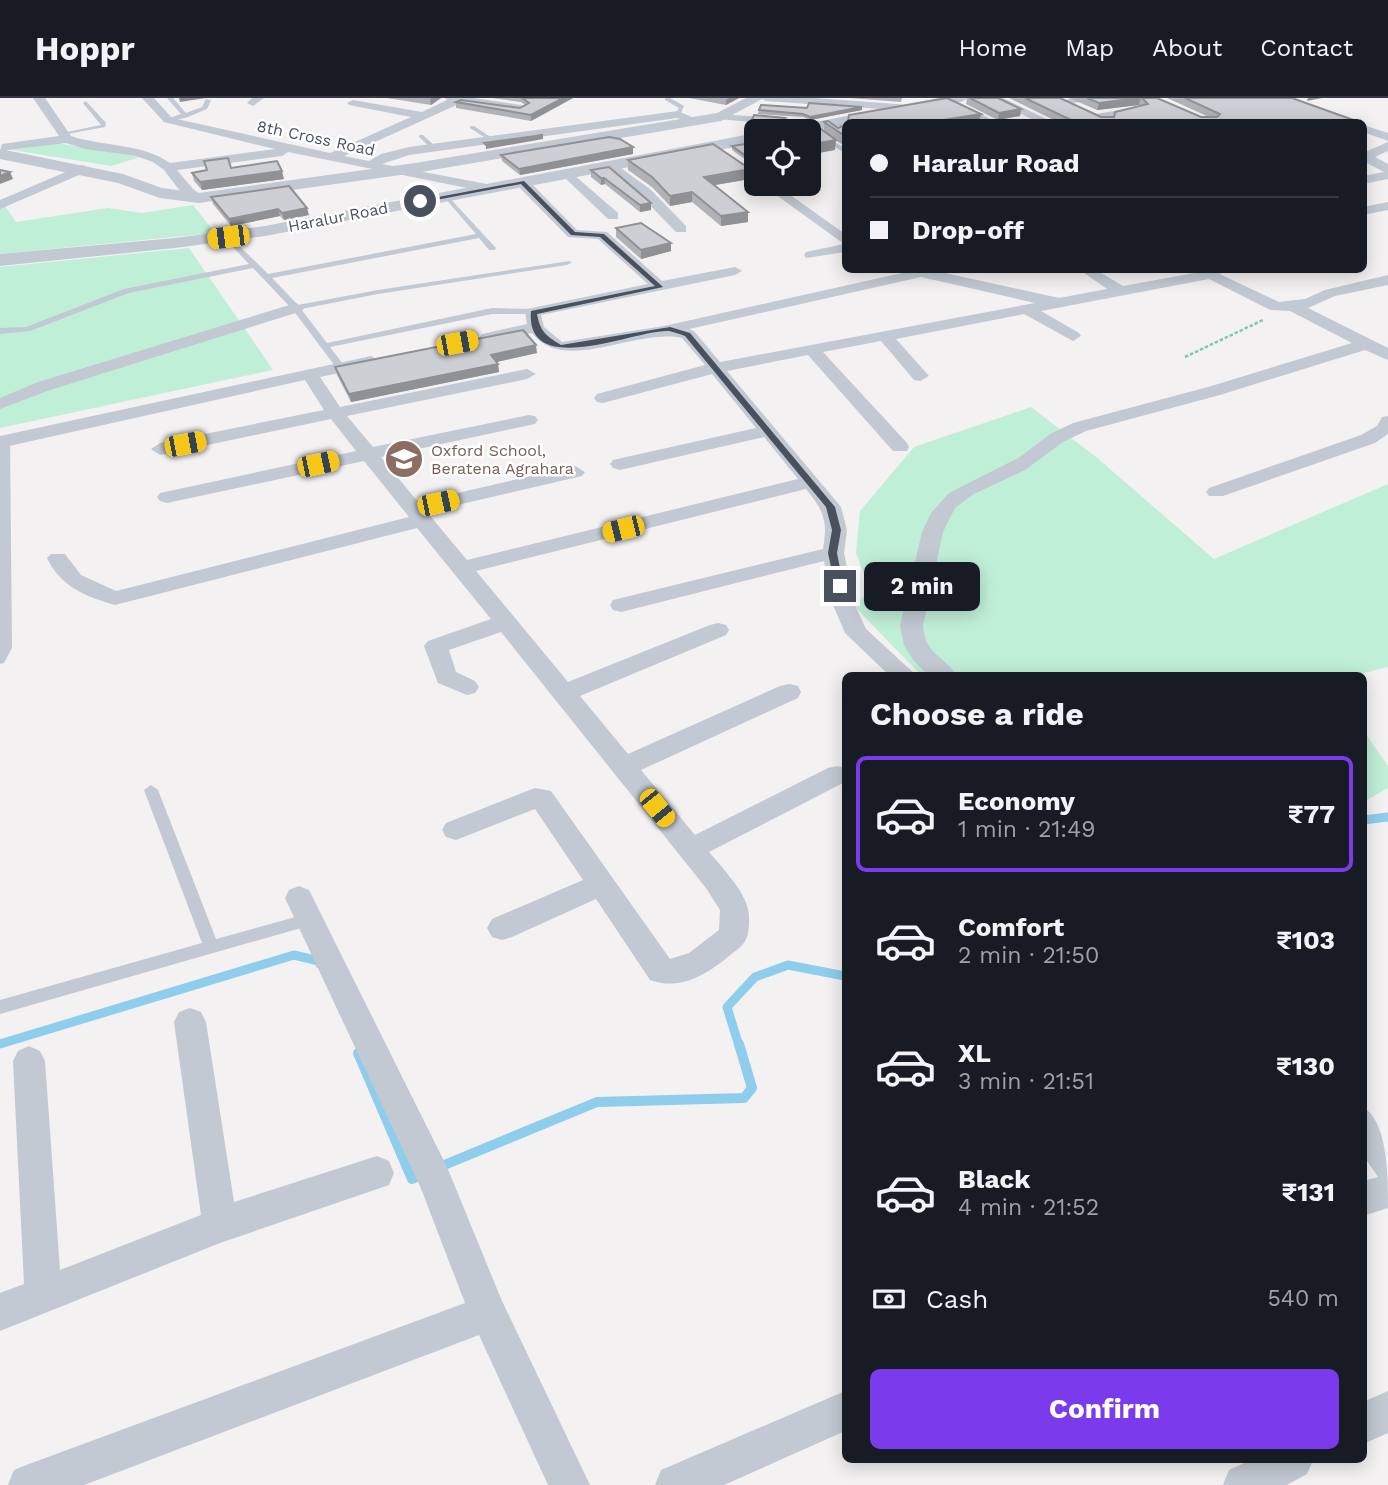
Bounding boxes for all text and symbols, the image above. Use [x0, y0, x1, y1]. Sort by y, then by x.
text: Hoppr [35, 29, 135, 68]
text: Home [959, 34, 1027, 62]
text: Map [1065, 34, 1114, 62]
text: About [1152, 34, 1222, 62]
text: Contact [1260, 34, 1353, 62]
street label: 8th Cross Road [255, 116, 377, 160]
map controls [744, 119, 821, 196]
button: locate [744, 119, 821, 196]
text: Haralur Road [912, 148, 1080, 178]
route start [404, 185, 436, 217]
street label: Haralur Road [286, 198, 390, 236]
text: Drop-off [912, 215, 1024, 245]
car [206, 224, 251, 250]
car [435, 329, 480, 357]
car [163, 430, 208, 458]
school or university icon: Oxford School, Beratena Agrahara [383, 438, 425, 480]
place label: Oxford School, Beratena Agrahara [431, 441, 574, 478]
car [296, 449, 341, 479]
car [416, 488, 461, 518]
car [601, 514, 646, 544]
callout: 2 min [864, 561, 980, 610]
route end [824, 570, 856, 602]
text: 2 min [891, 573, 953, 600]
text: Choose a ride [870, 695, 1084, 733]
icon: car [874, 783, 937, 846]
car [636, 785, 679, 831]
text: Economy [958, 786, 1075, 816]
text: ₹77 [1288, 799, 1335, 829]
text: 1 min · 21:49 [958, 816, 1095, 843]
icon: car [874, 909, 937, 972]
text: Comfort [958, 912, 1064, 942]
text: ₹103 [1276, 925, 1335, 955]
text: 2 min · 21:50 [958, 942, 1099, 969]
icon: car [874, 1035, 937, 1098]
text: XL [958, 1038, 991, 1068]
text: ₹130 [1276, 1051, 1335, 1081]
text: 3 min · 21:51 [958, 1068, 1094, 1095]
icon: car [874, 1161, 937, 1224]
text: Black [958, 1164, 1030, 1194]
text: ₹131 [1282, 1177, 1335, 1207]
text: 4 min · 21:52 [958, 1194, 1099, 1221]
icon: cash [870, 1280, 908, 1318]
text: Cash [926, 1284, 988, 1314]
text: 540 m [1267, 1285, 1339, 1312]
button: Confirm [870, 1369, 1339, 1449]

